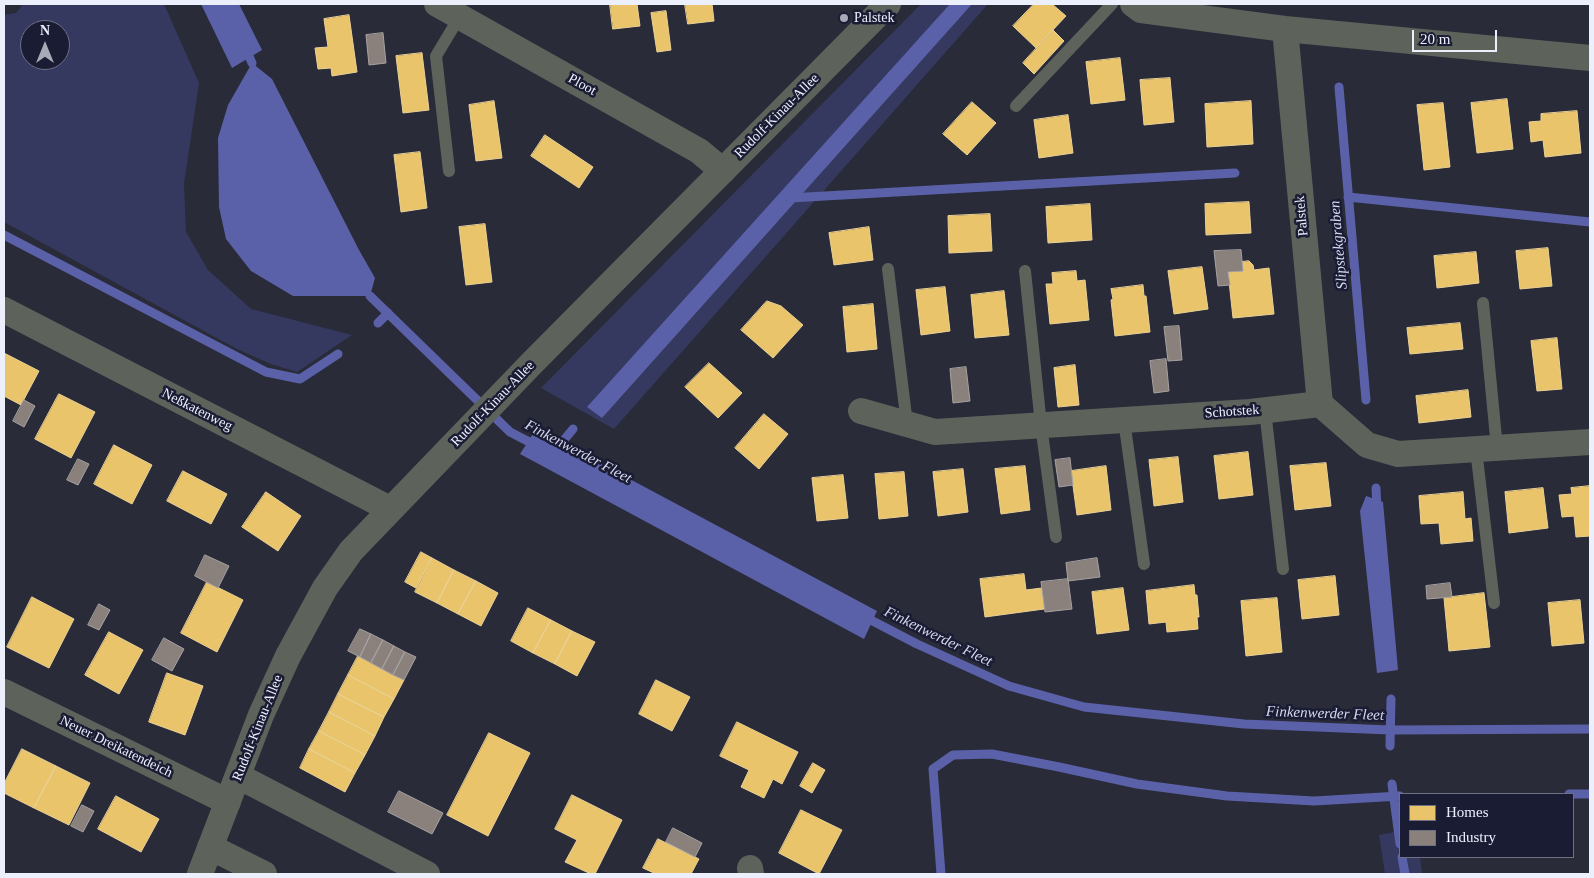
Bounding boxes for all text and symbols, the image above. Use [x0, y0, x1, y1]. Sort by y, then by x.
place label: Palstek [854, 10, 894, 26]
marker: Palstek [838, 12, 850, 24]
north arrow [20, 20, 70, 70]
scale bar [1414, 20, 1499, 52]
text: N [40, 23, 50, 38]
text: 20 m [1420, 31, 1450, 47]
street label: Ploot [565, 70, 599, 100]
street label: Rudolf-Kinau-Allee [731, 70, 823, 162]
street label: Palstek [1292, 195, 1312, 237]
water label: Slipstekgraben [1326, 200, 1352, 290]
street label: Rudolf-Kinau-Allee [448, 358, 538, 450]
street label: Neßkatenweg [159, 385, 235, 435]
street label: Schotstek [1204, 402, 1260, 422]
water label: Finkenwerder Fleet [522, 416, 634, 488]
water label: Finkenwerder Fleet [881, 603, 995, 671]
street label: Rudolf-Kinau-Allee [229, 673, 287, 783]
water label: Finkenwerder Fleet [1266, 703, 1384, 725]
street label: Neuer Dreikatendeich [57, 712, 175, 782]
legend [1399, 793, 1574, 858]
text: Homes [1446, 804, 1489, 820]
text: Industry [1446, 829, 1496, 845]

